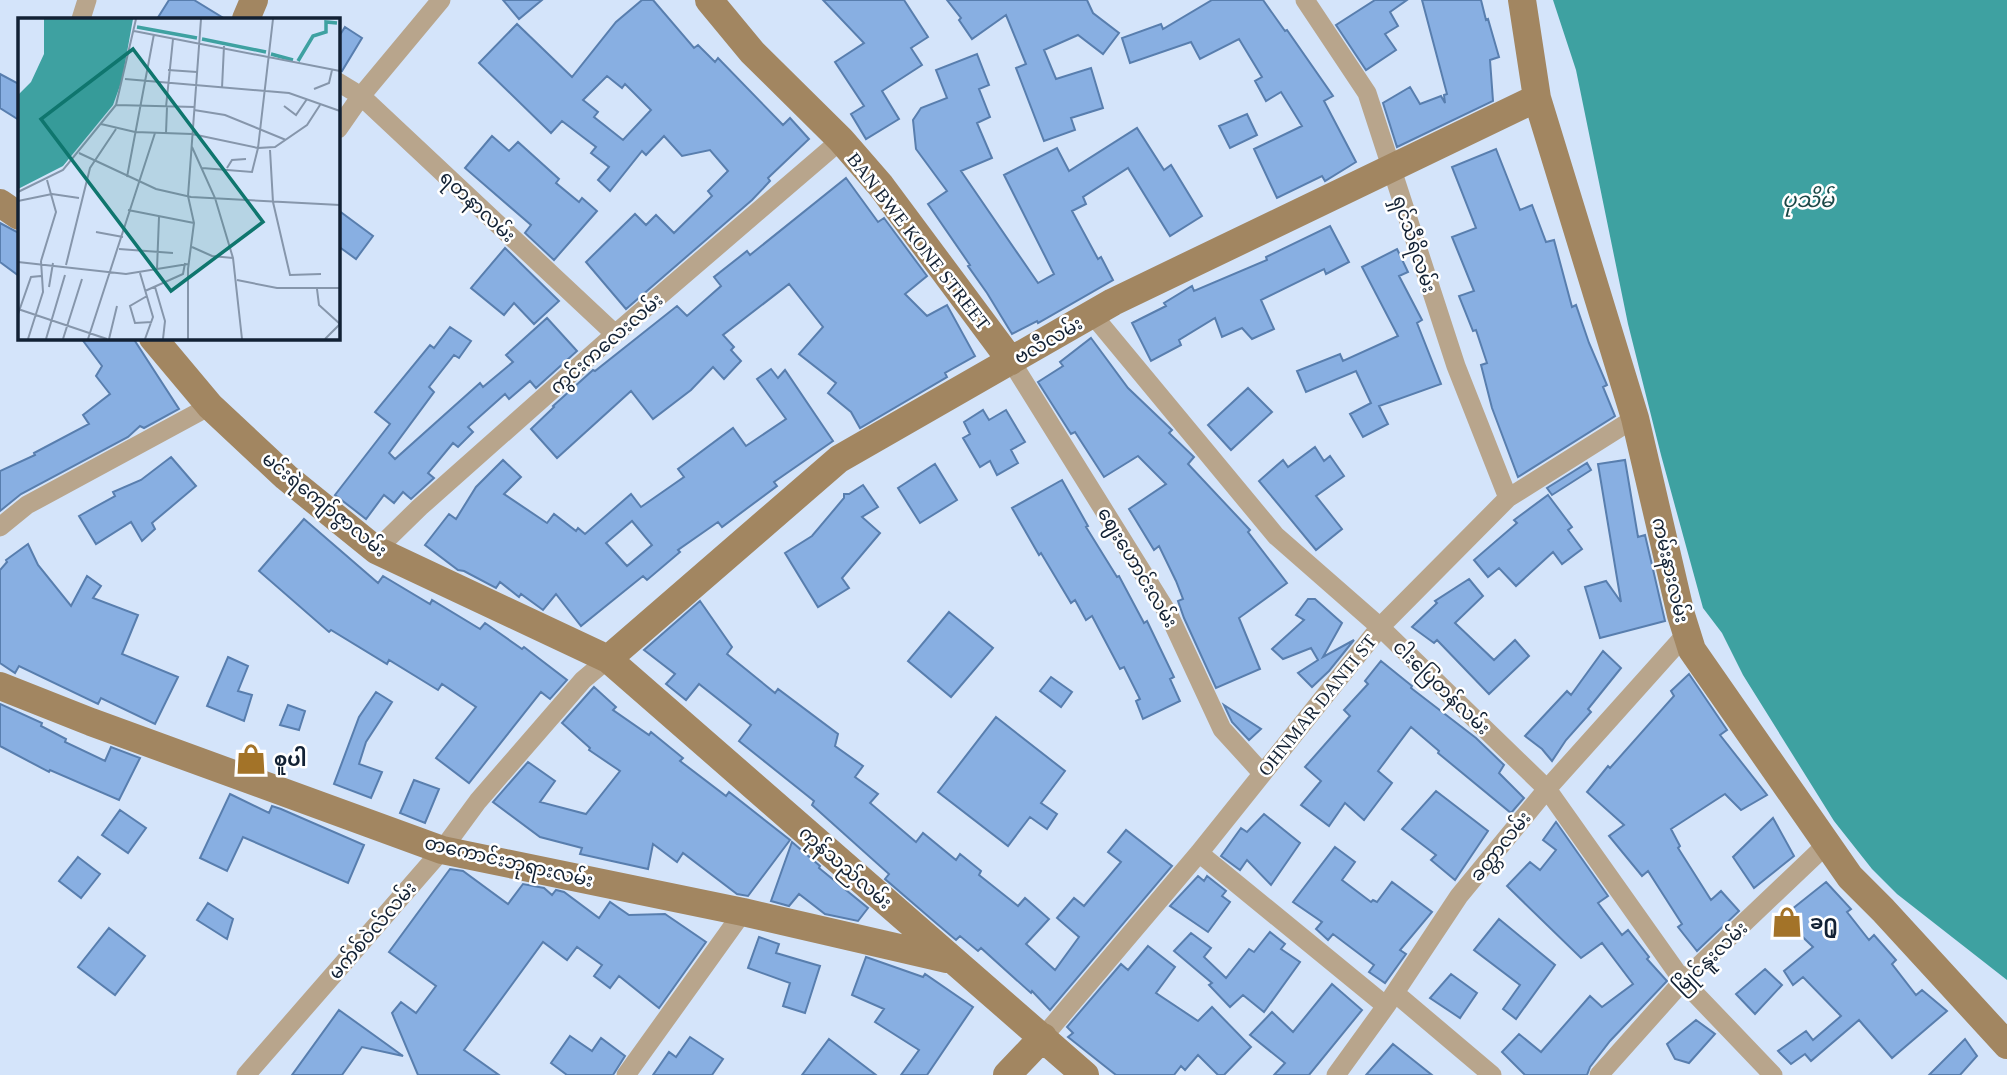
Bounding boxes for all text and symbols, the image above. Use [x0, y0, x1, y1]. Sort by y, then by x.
inset map [18, 18, 340, 340]
street label: BAN BWE KONE STREET [843, 149, 995, 334]
street label: ရတနာလမ်း [432, 163, 522, 250]
water label: ပုသိမ် [1782, 185, 1835, 217]
street label: ရှင်သီရိလမ်း [1383, 192, 1444, 297]
street label: ကွင်းကလေးလမ်း [543, 286, 670, 402]
street label: ဗလီလမ်း [1008, 309, 1086, 368]
street label: မင်းရဲကျော်ဇွာလမ်း [255, 445, 394, 565]
street label: ဈေးဟောင်းလမ်း [1089, 501, 1185, 634]
street label: ကမ်းနားလမ်း [1643, 514, 1697, 626]
street label: OHNMAR DANTI ST [1254, 630, 1381, 780]
street label: ငါးပြေတန်လမ်း [1386, 633, 1497, 742]
shop icon: စူပါ [234, 742, 268, 776]
place label: စူပါ [274, 746, 307, 775]
street label: ခတ္တာလမ်း [1463, 805, 1539, 889]
street label: ကုန်သည်လမ်း [791, 819, 899, 918]
street label: တကောင်းဘုရားလမ်း [421, 828, 596, 897]
street label: မက်စ်ဝဲလ်လမ်း [321, 875, 420, 983]
shop icon: ခ႐ု [1770, 905, 1804, 939]
place label: ခ႐ု [1810, 912, 1838, 938]
street label: မြိုင်နူးလမ်း [1667, 914, 1756, 1002]

